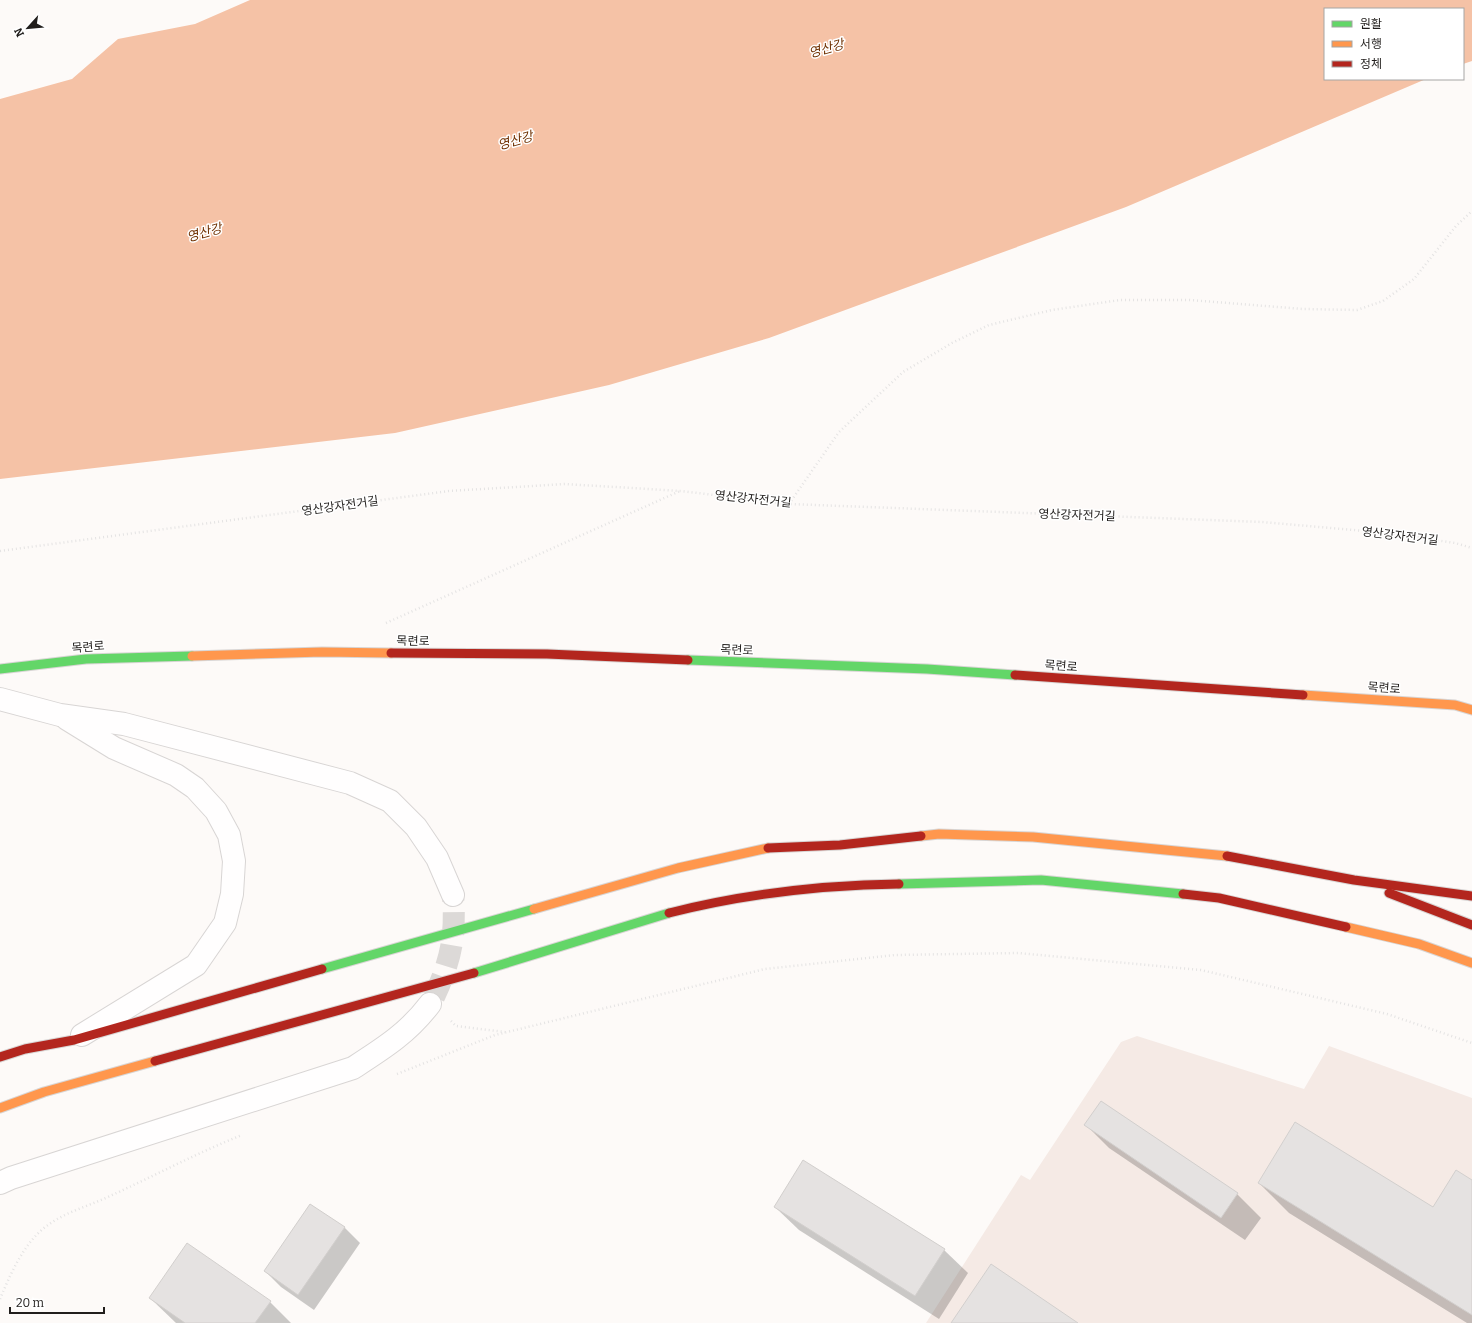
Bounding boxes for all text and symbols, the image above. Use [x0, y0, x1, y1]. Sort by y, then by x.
north arrow [8, 8, 48, 48]
legend [1324, 8, 1464, 80]
text: 원활 [1360, 17, 1382, 31]
text: N [12, 25, 27, 39]
water label: 영산강 [807, 36, 847, 61]
text: 서행 [1360, 37, 1382, 51]
text: 정체 [1360, 57, 1382, 71]
water label: 영산강 [496, 128, 536, 153]
water label: 영산강 [185, 220, 225, 245]
street label: 영산강자전거길 [714, 488, 792, 510]
street label: 영산강자전거길 [301, 494, 379, 518]
street label: 영산강자전거길 [1038, 507, 1116, 523]
street label: 영산강자전거길 [1361, 524, 1439, 548]
street label: 목련로 [396, 634, 430, 648]
street label: 목련로 [71, 639, 105, 655]
street label: 목련로 [720, 642, 754, 658]
street label: 목련로 [1044, 658, 1078, 674]
street label: 목련로 [1367, 680, 1401, 696]
scale bar [10, 1289, 104, 1315]
text: 20 m [16, 1296, 45, 1310]

